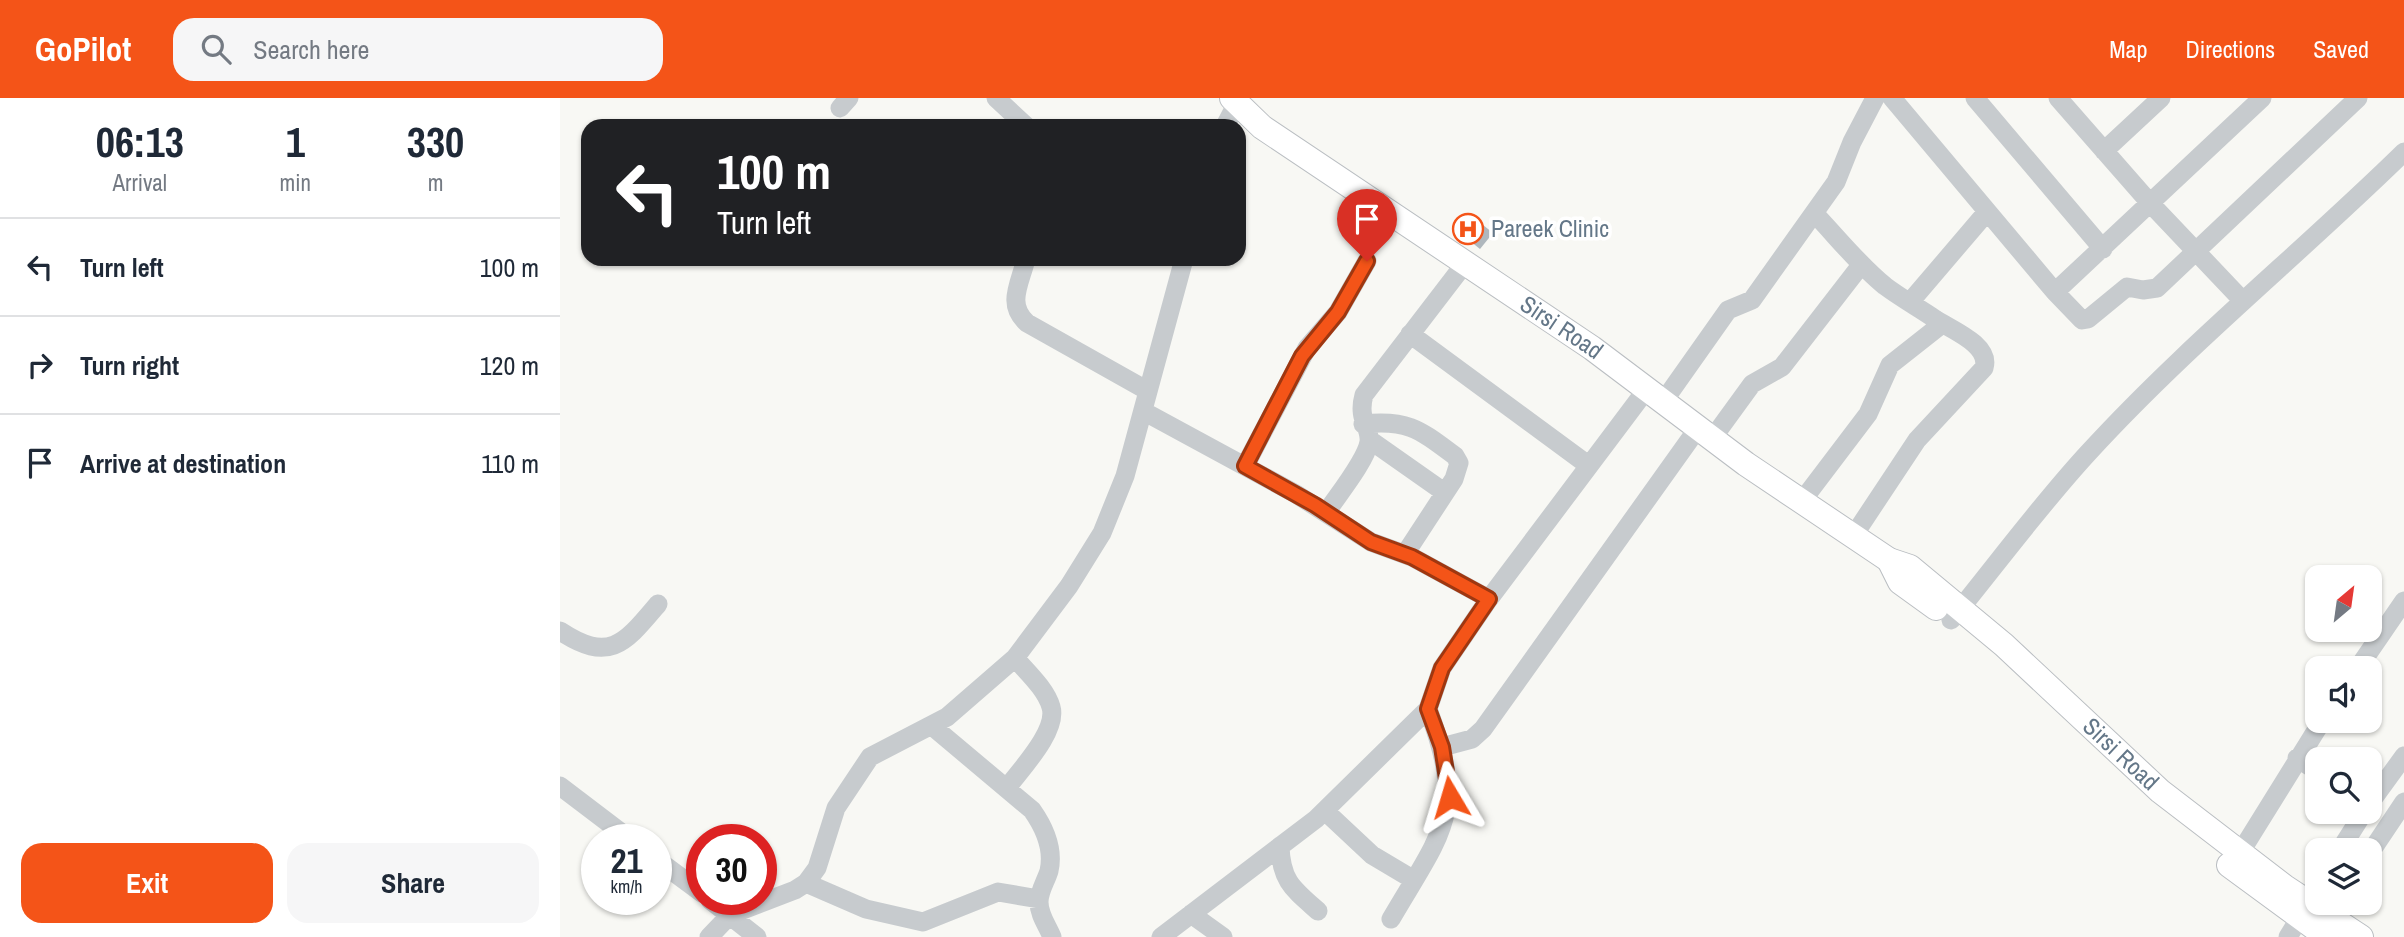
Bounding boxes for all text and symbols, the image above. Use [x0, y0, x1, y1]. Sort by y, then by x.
search box [173, 18, 663, 81]
text: GoPilot [35, 27, 131, 71]
icon: search [197, 30, 235, 68]
text: Search here [253, 32, 369, 67]
text: Map [2109, 33, 2147, 65]
text: Directions [2185, 33, 2275, 65]
text: Saved [2313, 33, 2369, 65]
text: 06:13 [96, 114, 184, 170]
text: 1 [286, 114, 305, 170]
text: 330 [407, 114, 464, 170]
text: 100 m [717, 138, 831, 204]
icon: left [602, 147, 693, 238]
text: Arrival [113, 167, 167, 198]
text: min [280, 167, 311, 198]
text: m [428, 167, 443, 198]
pin [1337, 189, 1397, 261]
icon: arrive [1348, 200, 1386, 238]
text: Turn left [717, 201, 811, 244]
hospital icon: Pareek Clinic [1451, 212, 1485, 246]
place label: Pareek Clinic [1491, 212, 1609, 244]
icon: left [21, 248, 59, 286]
text: Turn left [80, 250, 164, 285]
text: 100 m [480, 250, 539, 285]
street label: Sirsi Road [1514, 287, 1610, 366]
icon: right [21, 346, 59, 384]
text: Turn right [80, 348, 179, 383]
text: 120 m [480, 348, 539, 383]
icon: arrive [21, 444, 59, 482]
text: Arrive at destination [80, 446, 286, 481]
text: 110 m [481, 446, 539, 481]
north arrow [2305, 565, 2382, 642]
map controls [2305, 565, 2382, 915]
button: sound [2305, 656, 2382, 733]
street label: Sirsi Road [2076, 710, 2166, 797]
button: search [2305, 747, 2382, 824]
position arrow [1413, 760, 1487, 834]
speed limit sign: 30 [686, 824, 777, 915]
text: 21 [611, 837, 642, 884]
button: layers [2305, 838, 2382, 915]
button: Exit [21, 843, 273, 923]
button: Share [287, 843, 539, 923]
text: km/h [611, 874, 643, 899]

